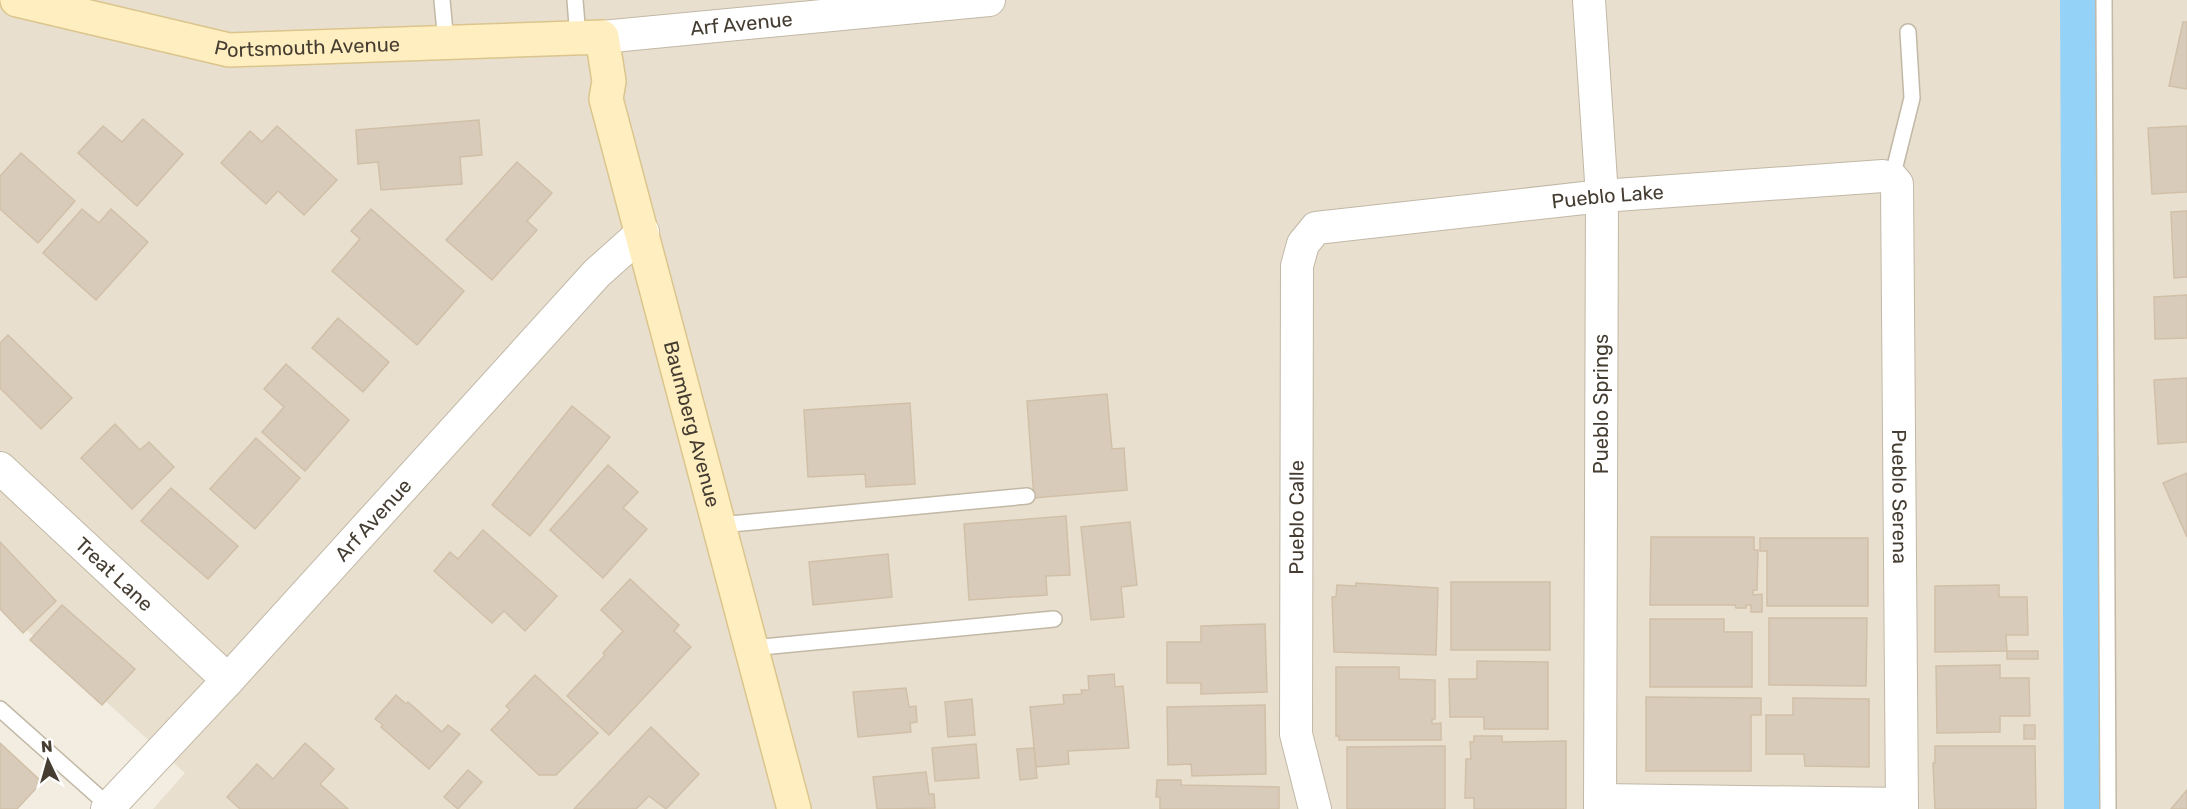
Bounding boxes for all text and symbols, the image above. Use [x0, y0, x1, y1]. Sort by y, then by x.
street label: Arf Avenue [689, 7, 794, 41]
street label: Portsmouth Avenue [212, 32, 400, 62]
street label: Pueblo Lake [1550, 180, 1664, 214]
street label: Pueblo Springs [1589, 334, 1613, 474]
street label: Baumberg Avenue [659, 338, 726, 510]
street label: Pueblo Serena [1887, 429, 1912, 564]
street label: Pueblo Calle [1284, 460, 1309, 575]
street label: Arf Avenue [330, 474, 417, 566]
street label: Treat Lane [70, 532, 158, 616]
north arrow [18, 731, 78, 791]
text: N [40, 737, 53, 757]

